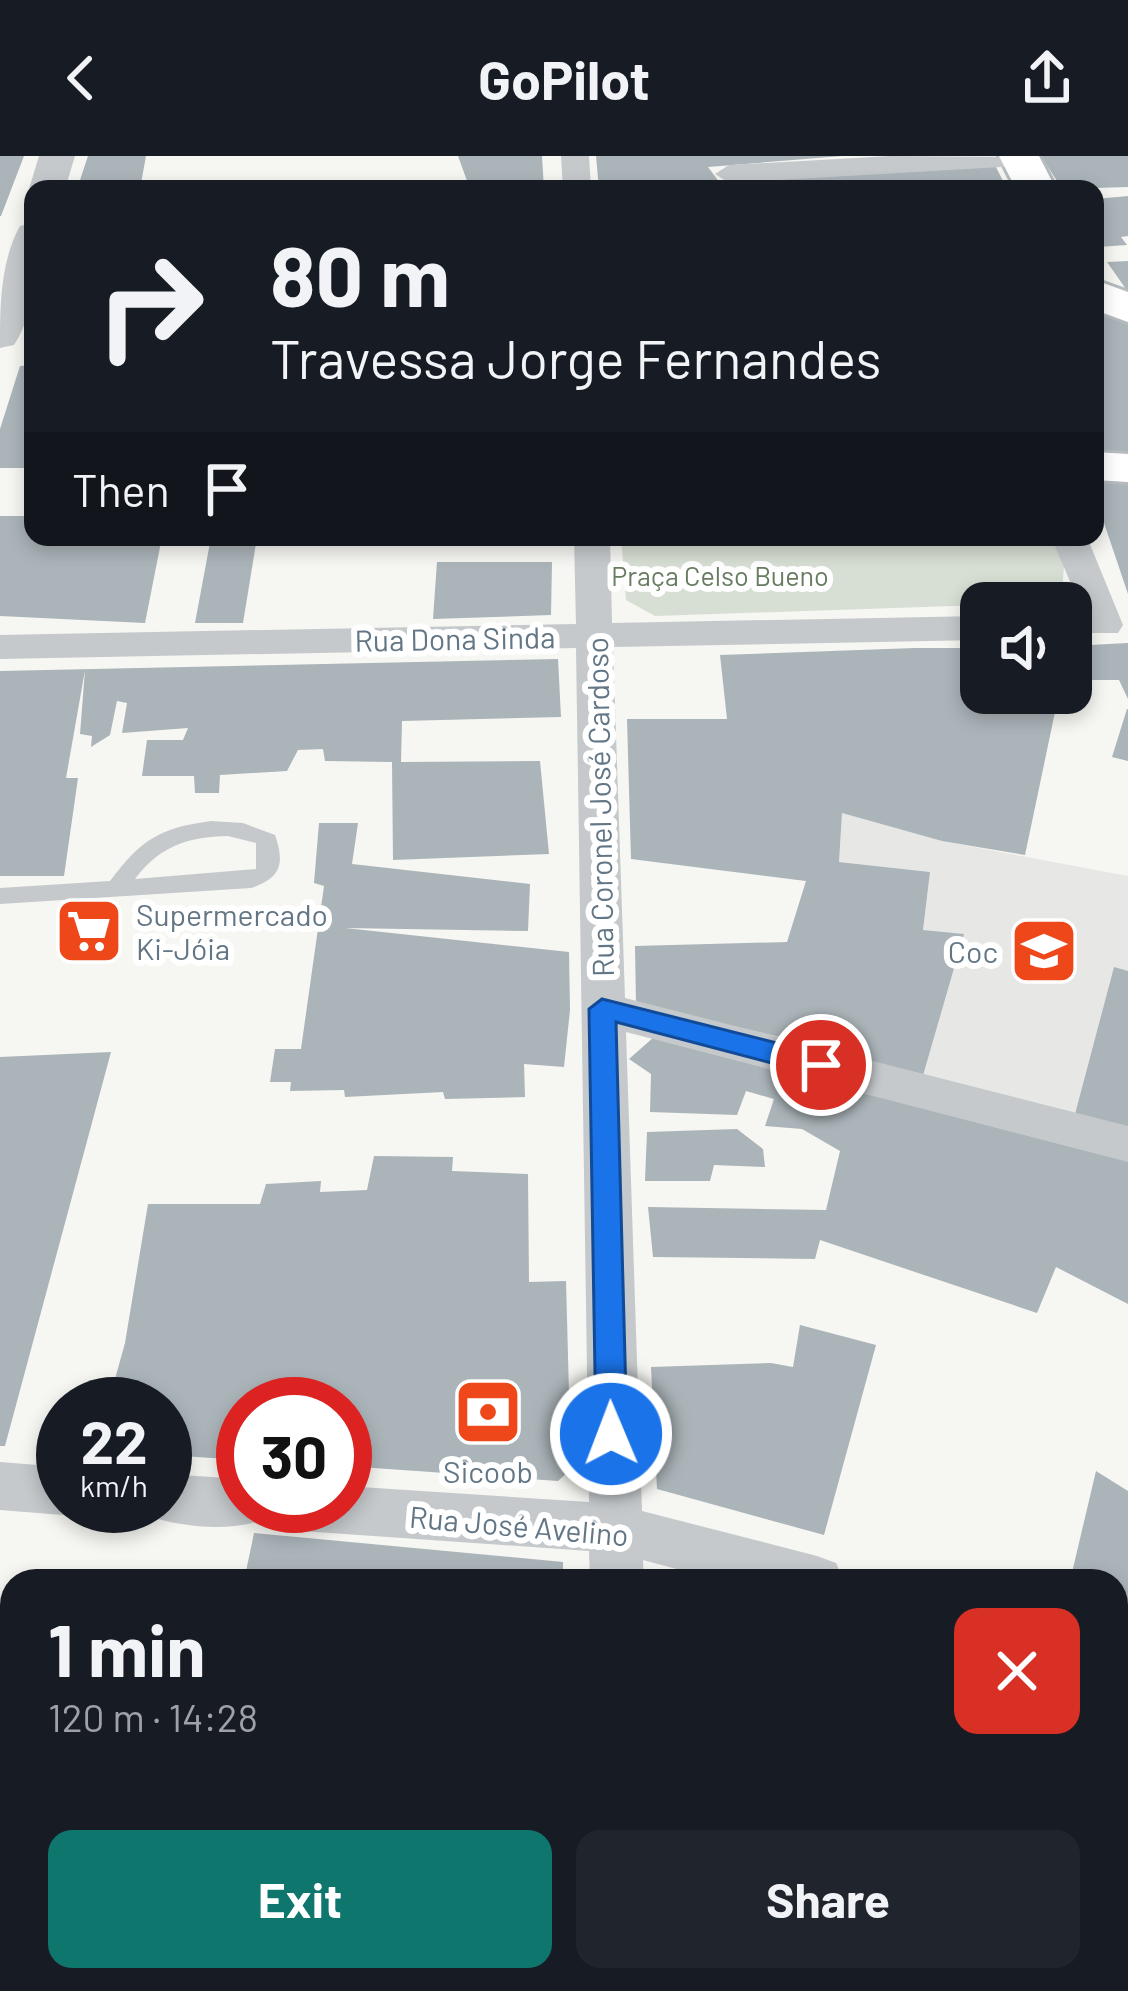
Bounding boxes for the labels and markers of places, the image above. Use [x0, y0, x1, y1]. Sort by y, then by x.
supermarket icon: Supermercado Ki-Jóia [54, 896, 124, 966]
place label: Supermercado Ki-Jóia [136, 896, 328, 966]
school or university icon: Coc [1009, 916, 1079, 986]
place label: Coc [948, 933, 998, 969]
pin [770, 1014, 872, 1116]
bank icon: Sicoob [453, 1377, 523, 1447]
place label: Sicoob [443, 1453, 533, 1489]

